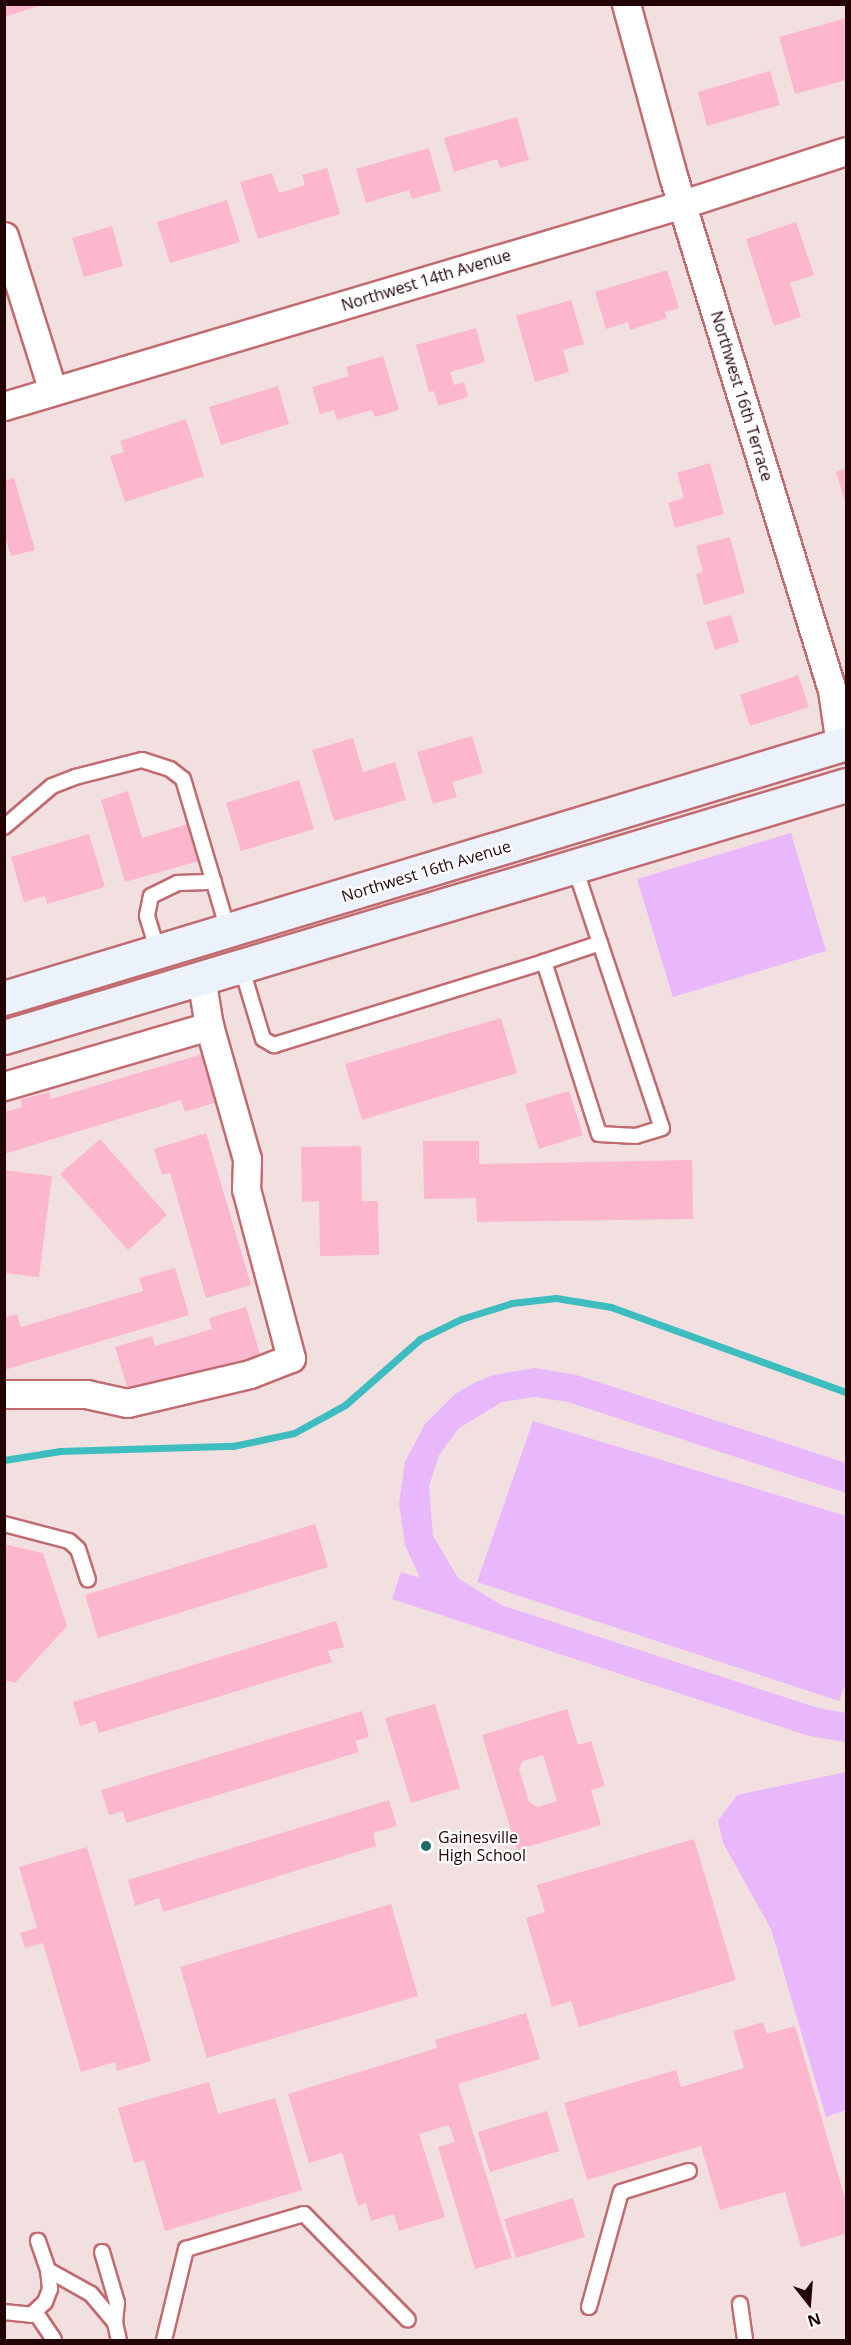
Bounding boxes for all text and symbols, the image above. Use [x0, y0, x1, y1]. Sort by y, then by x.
street label: Northwest 14th Avenue [339, 245, 513, 315]
street label: Northwest 16th Terrace [707, 309, 777, 483]
street label: Northwest 16th Avenue [339, 836, 513, 906]
place label: Gainesville High School [438, 1827, 526, 1865]
marker: Gainesville High School [419, 1839, 433, 1853]
north arrow [779, 2273, 839, 2333]
text: N [805, 2308, 824, 2333]

